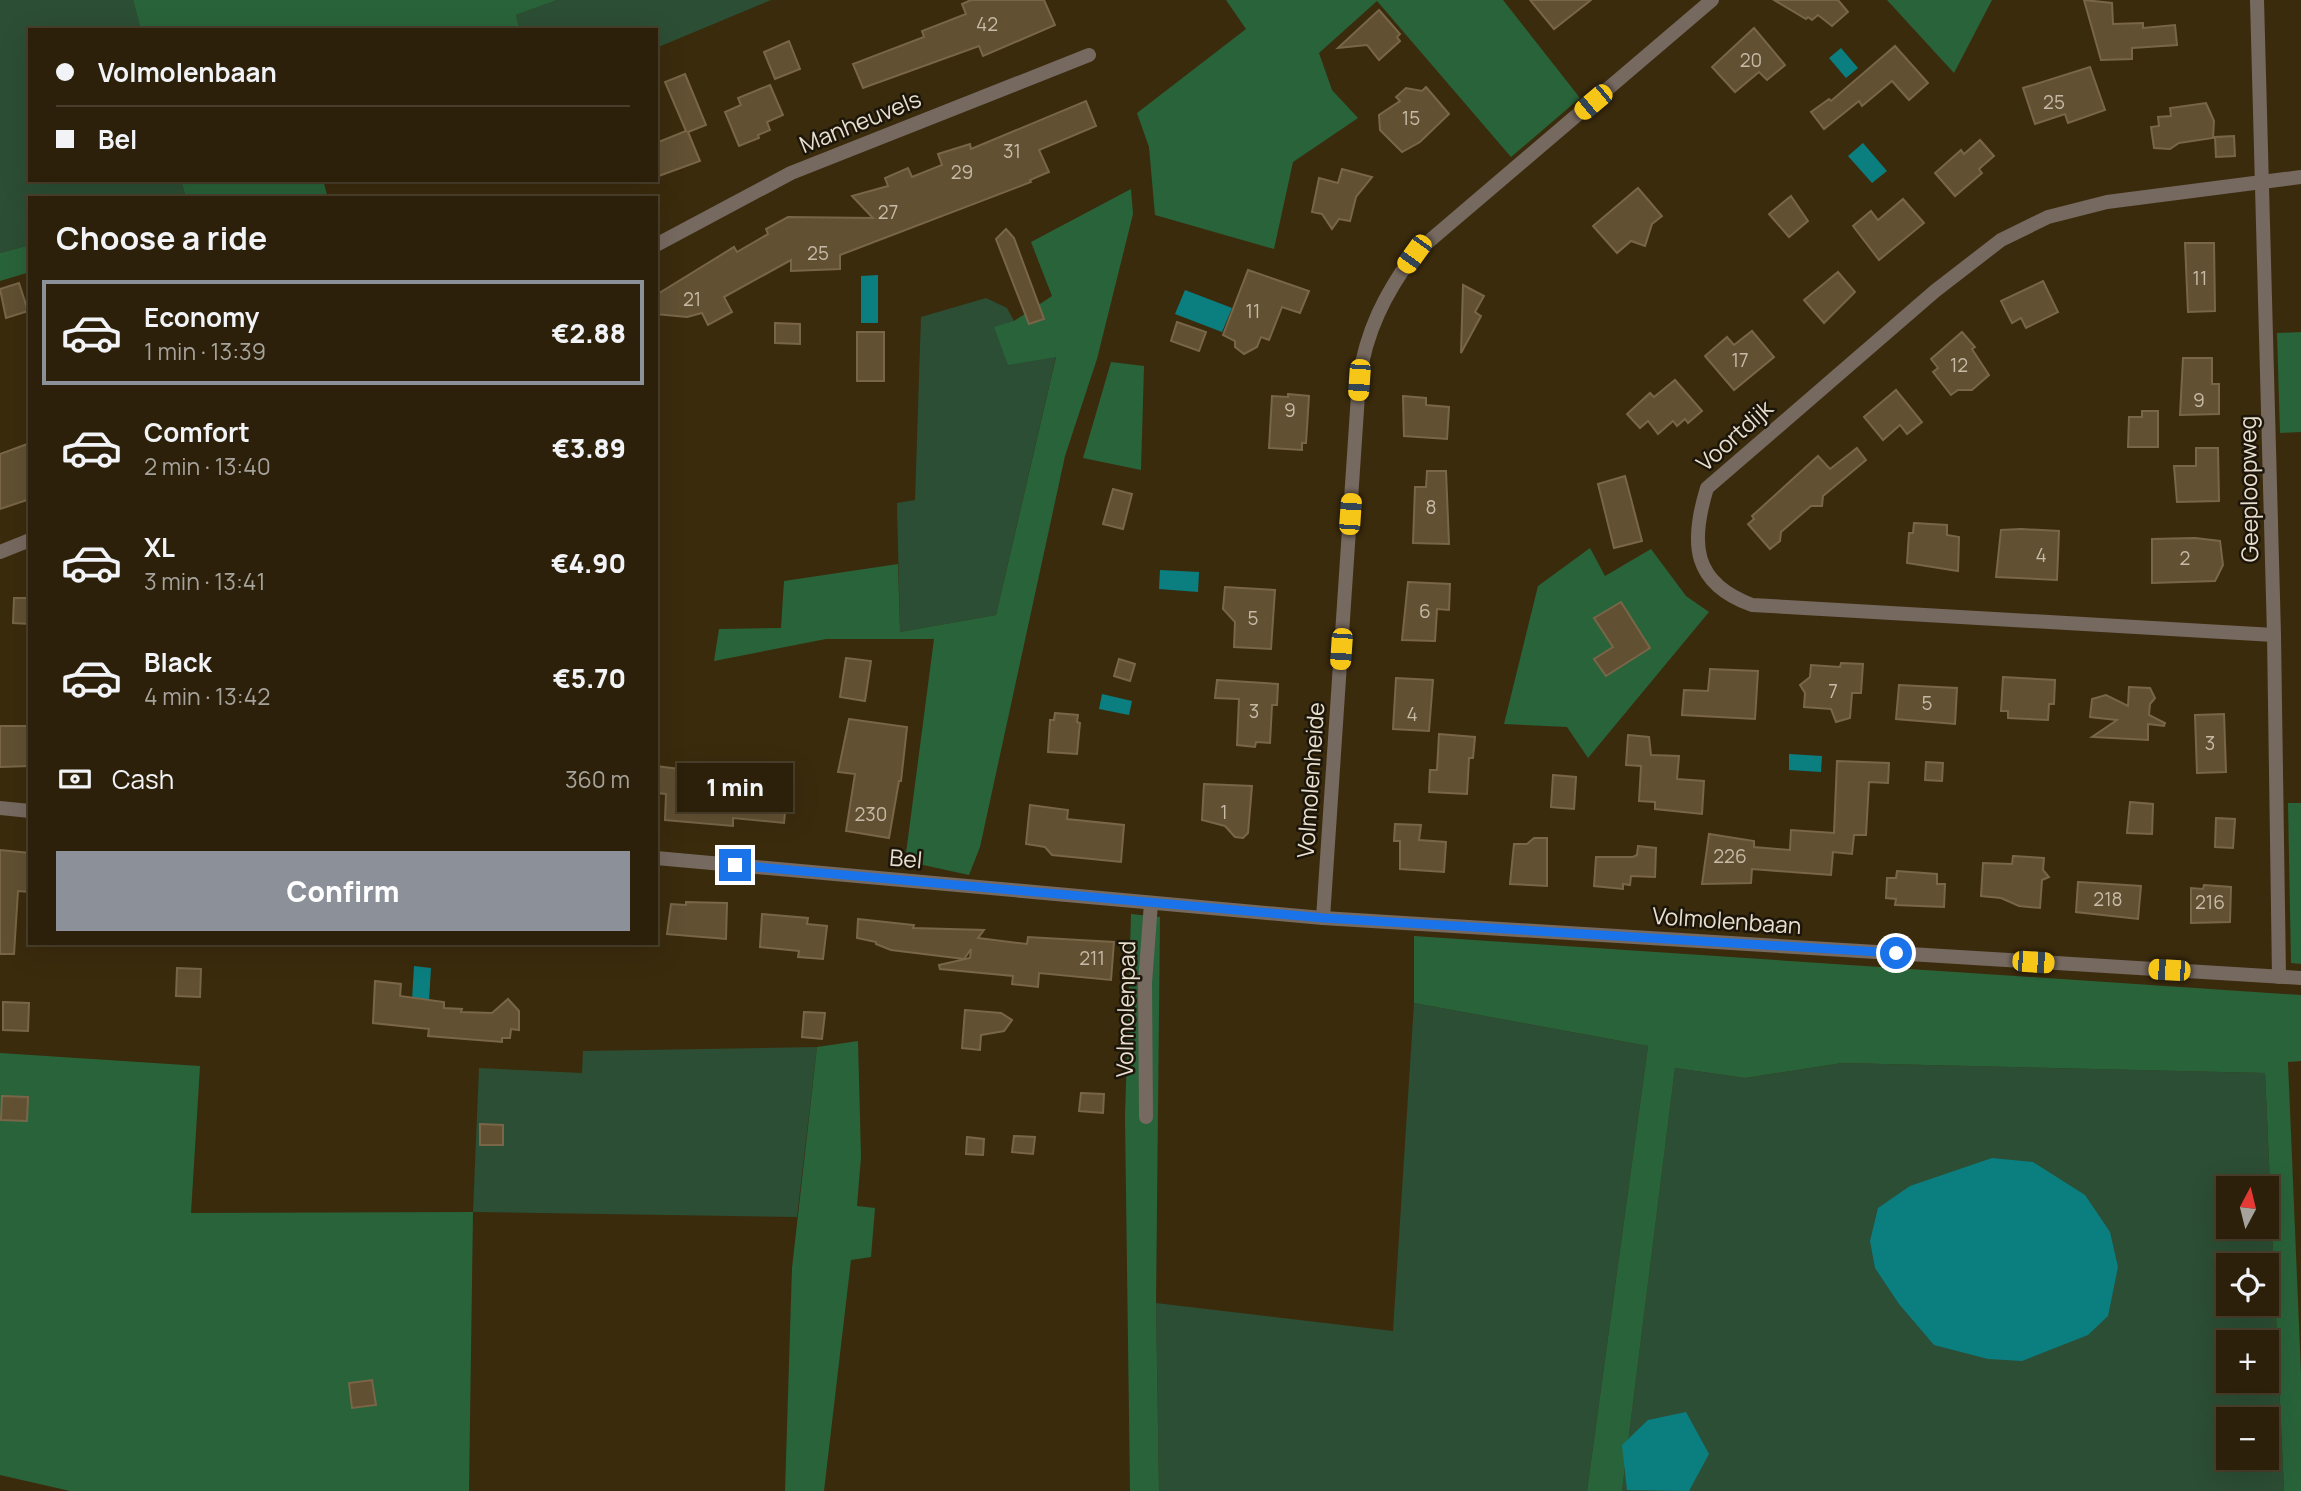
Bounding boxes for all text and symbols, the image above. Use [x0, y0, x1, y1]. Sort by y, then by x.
house number: 42 [976, 11, 998, 37]
house number: 20 [1740, 47, 1762, 73]
text: Volmolenbaan [98, 54, 277, 90]
car [1571, 80, 1616, 124]
street label: Manheuvels [794, 82, 926, 160]
house number: 25 [2043, 89, 2065, 115]
house number: 15 [1402, 105, 1420, 131]
text: Bel [98, 121, 137, 157]
house number: 31 [1003, 138, 1021, 164]
house number: 29 [951, 159, 973, 185]
house number: 27 [878, 199, 898, 225]
text: Choose a ride [56, 216, 267, 260]
car [1394, 231, 1435, 277]
house number: 25 [807, 240, 829, 266]
house number: 11 [2193, 265, 2207, 291]
house number: 21 [683, 286, 701, 312]
house number: 11 [1246, 298, 1260, 324]
text: Economy [144, 299, 259, 335]
icon: car [60, 301, 123, 364]
text: €2.88 [552, 315, 626, 351]
text: 1 min · 13:39 [144, 335, 266, 367]
house number: 17 [1732, 347, 1748, 373]
house number: 12 [1950, 352, 1968, 378]
car [1348, 358, 1371, 402]
house number: 9 [2193, 387, 2205, 413]
street label: Voortdijk [1689, 392, 1780, 478]
house number: 9 [1284, 397, 1296, 423]
text: Comfort [144, 414, 250, 450]
icon: car [60, 416, 123, 479]
street label: Geeploopweg [2231, 416, 2265, 562]
text: €3.89 [552, 430, 626, 466]
text: 2 min · 13:40 [144, 450, 271, 482]
car [1339, 492, 1362, 536]
house number: 8 [1425, 494, 1437, 520]
text: XL [144, 529, 175, 565]
icon: car [60, 531, 123, 594]
house number: 4 [2035, 542, 2047, 568]
text: €4.90 [551, 545, 626, 581]
house number: 2 [2180, 545, 2190, 571]
text: 3 min · 13:41 [144, 565, 265, 597]
house number: 6 [1419, 598, 1431, 624]
house number: 5 [1248, 605, 1259, 631]
car [1330, 627, 1353, 671]
text: Black [144, 644, 212, 680]
icon: car [60, 646, 123, 709]
text: €5.70 [553, 660, 626, 696]
house number: 7 [1828, 678, 1838, 704]
text: 4 min · 13:42 [144, 680, 270, 712]
house number: 5 [1922, 690, 1933, 716]
house number: 3 [1249, 698, 1259, 724]
street label: Volmolenheide [1289, 701, 1331, 859]
house number: 4 [1406, 701, 1418, 727]
house number: 3 [2205, 730, 2215, 756]
icon: cash [56, 760, 94, 798]
text: Cash [112, 761, 174, 797]
text: 360 m [565, 763, 630, 795]
callout: 1 min [677, 764, 793, 812]
text: 1 min [706, 771, 764, 803]
house number: 1 [1220, 799, 1228, 825]
house number: 230 [855, 801, 887, 827]
street label: Bel [888, 841, 924, 875]
house number: 226 [1713, 843, 1747, 869]
route end [719, 849, 751, 881]
button: Confirm [56, 851, 630, 931]
house number: 218 [2093, 886, 2123, 912]
house number: 216 [2195, 889, 2225, 915]
street label: Volmolenbaan [1651, 899, 1803, 941]
route start [1880, 937, 1912, 969]
street label: Volmolenpad [1108, 940, 1142, 1078]
house number: 211 [1079, 945, 1105, 971]
car [2012, 950, 2055, 974]
car [2148, 958, 2191, 982]
north arrow [2216, 1176, 2278, 1239]
map controls [2216, 1176, 2279, 1470]
button: locate [2216, 1253, 2279, 1316]
button: + [2216, 1330, 2279, 1393]
button: − [2216, 1407, 2279, 1470]

